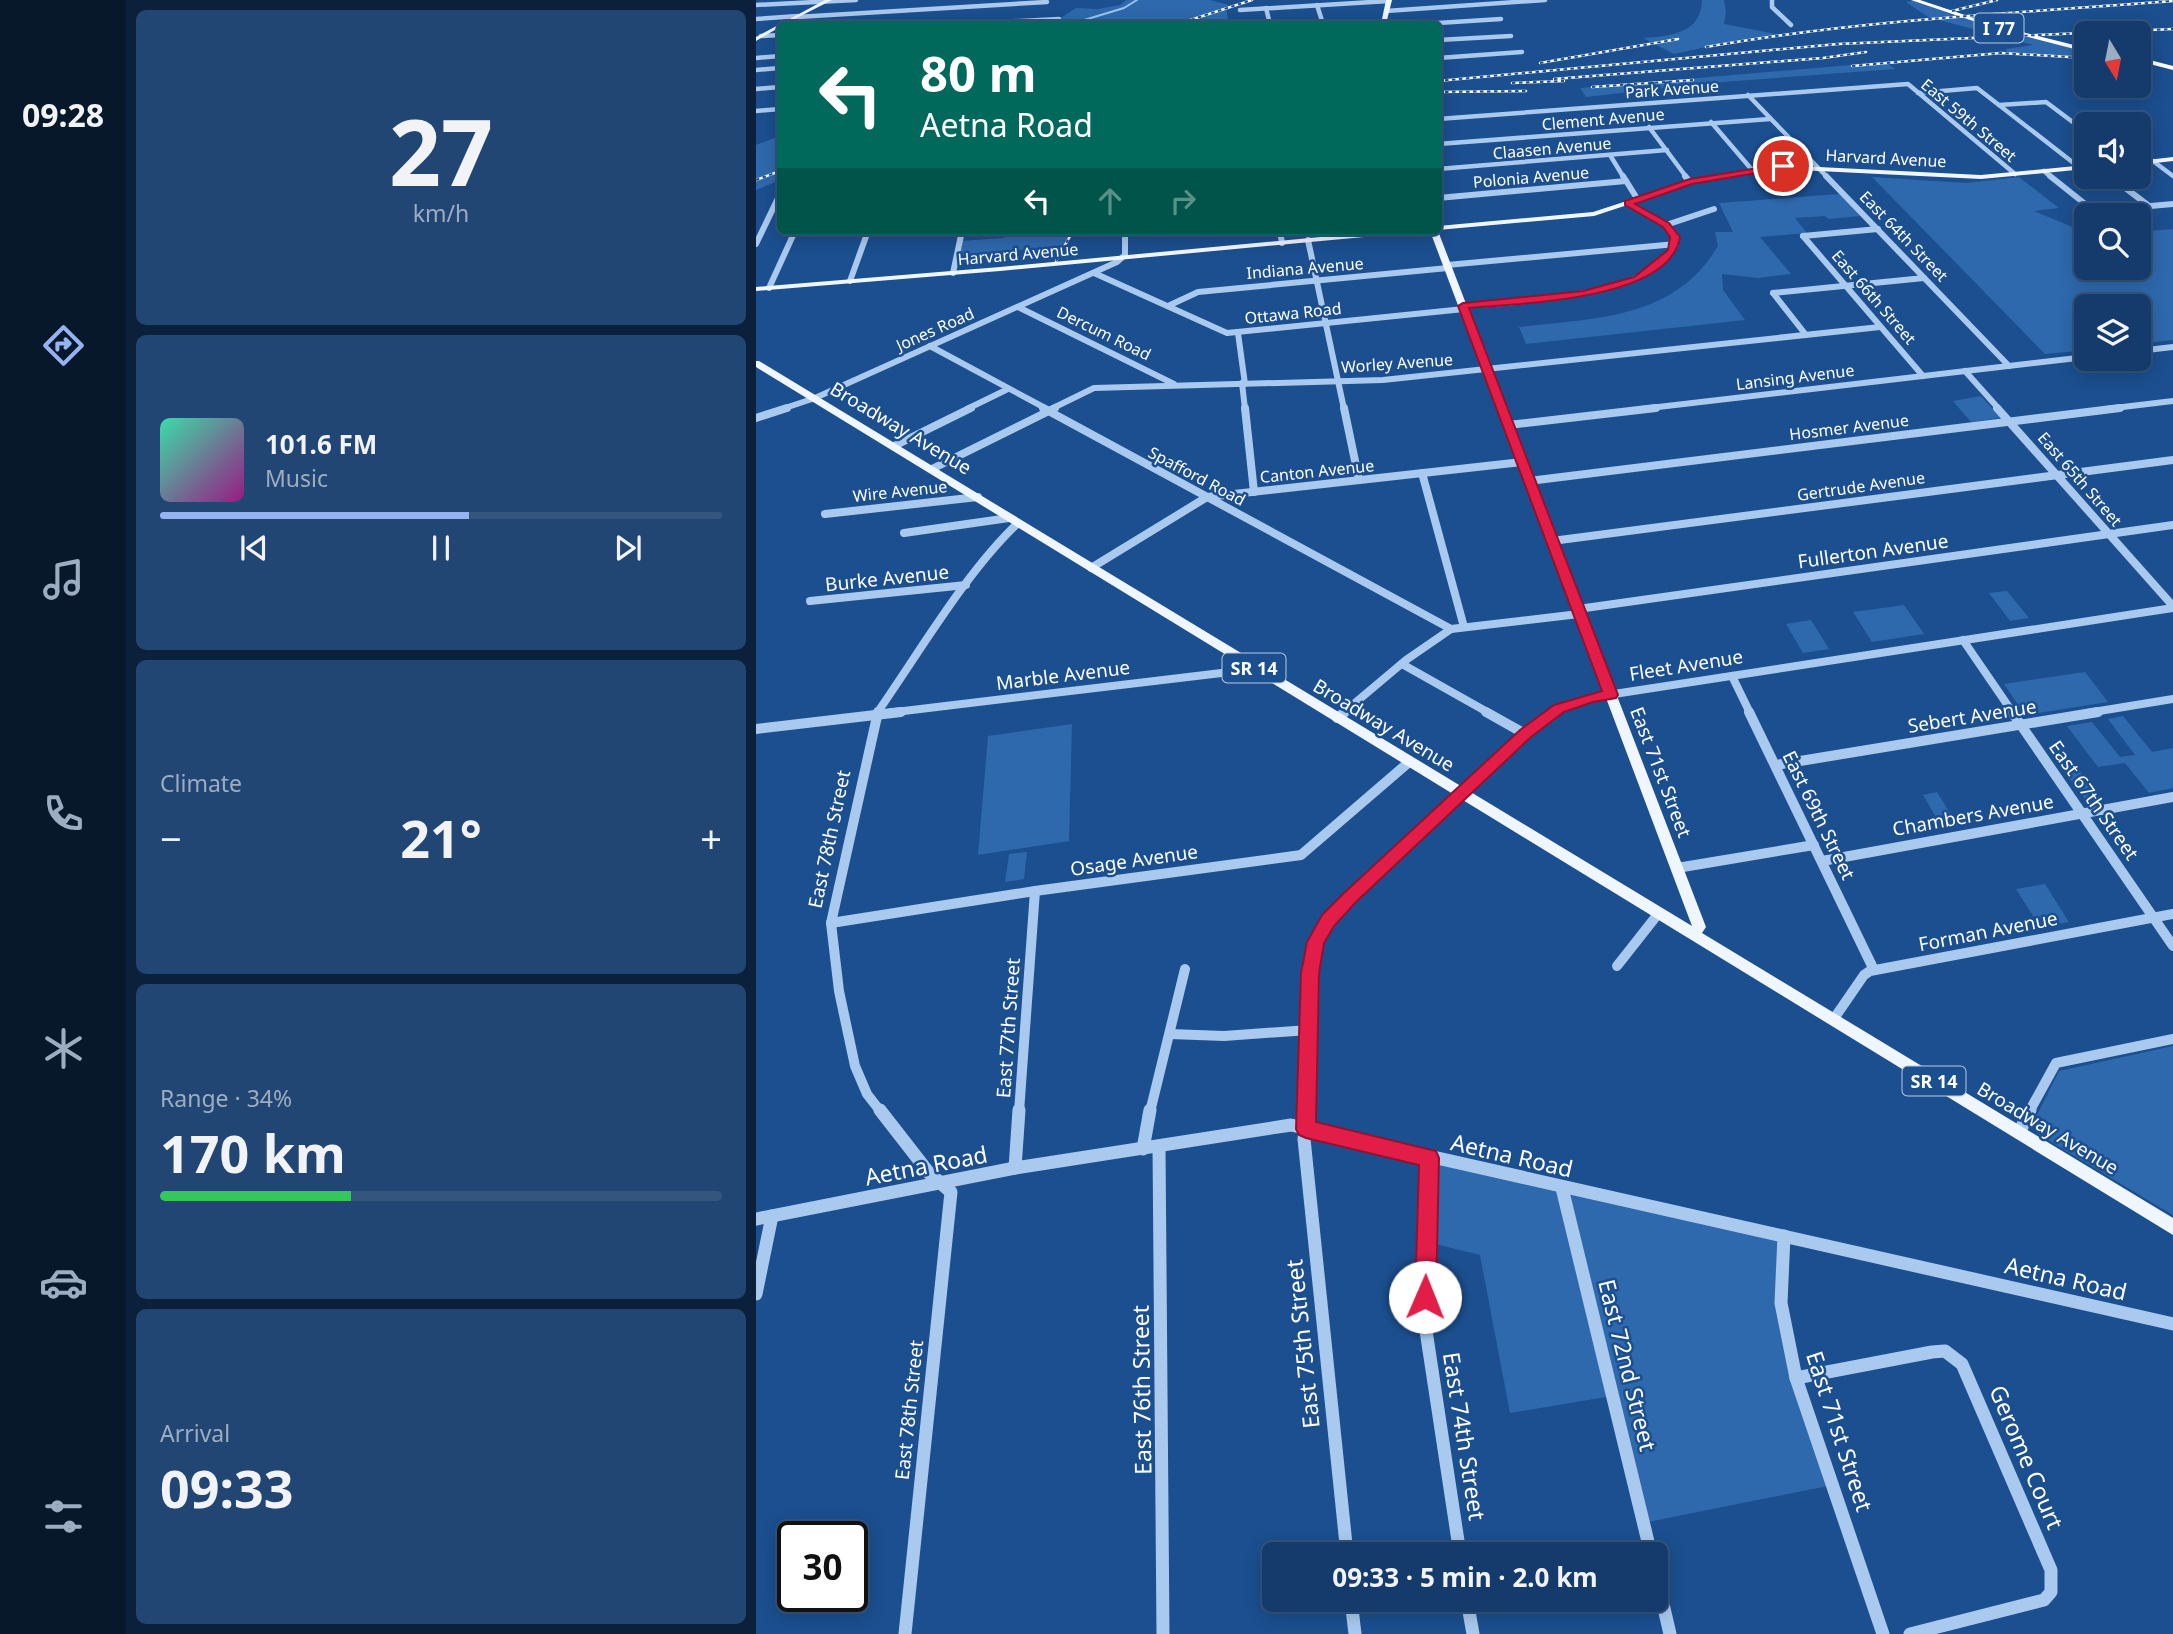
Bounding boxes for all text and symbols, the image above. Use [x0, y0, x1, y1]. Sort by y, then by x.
road number: I 77 [1974, 13, 2024, 42]
north arrow [2074, 21, 2151, 98]
map controls [2074, 21, 2151, 371]
text: 80 m [920, 40, 1037, 106]
icon: left [805, 49, 896, 140]
street label: East 59th Street [1917, 74, 2022, 167]
street label: Park Avenue [1624, 75, 1720, 103]
text: 27 [389, 89, 493, 213]
text: 09:28 [22, 93, 104, 136]
text: Aetna Road [920, 103, 1093, 146]
street label: Clement Avenue [1541, 103, 1665, 135]
button: sound [2074, 112, 2151, 189]
street label: Claasen Avenue [1492, 132, 1612, 164]
pin [1753, 136, 1813, 196]
street label: Harvard Avenue [1825, 144, 1947, 172]
icon: arrive [1764, 147, 1802, 185]
street label: Polonia Avenue [1472, 161, 1590, 193]
icon: left [1018, 182, 1056, 220]
icon: ahead [1091, 182, 1129, 220]
icon: right [1164, 182, 1202, 220]
street label: East 64th Street [1855, 186, 1953, 286]
text: km/h [413, 197, 469, 229]
button: search [2074, 203, 2151, 280]
street label: Harvard Avenue [957, 238, 1079, 270]
street label: East 66th Street [1827, 245, 1921, 349]
street label: Indiana Avenue [1246, 252, 1364, 284]
button: layers [2074, 294, 2151, 371]
street label: Ottawa Road [1244, 297, 1342, 329]
street label: Dercum Road [1053, 301, 1155, 365]
street label: Jones Road [891, 302, 977, 357]
icon: directions [39, 321, 88, 370]
street label: Worley Avenue [1340, 348, 1454, 378]
street label: Lansing Avenue [1735, 359, 1855, 395]
street label: Broadway Avenue [825, 376, 977, 480]
street label: Hosmer Avenue [1788, 409, 1910, 445]
text: 101.6 FM [265, 426, 377, 462]
street label: East 65th Street [2033, 427, 2127, 531]
street label: Spafford Road [1145, 441, 1249, 511]
street label: Canton Avenue [1259, 454, 1375, 488]
text: Music [265, 462, 328, 494]
street label: Gertrude Avenue [1796, 466, 1926, 506]
street label: Wire Avenue [852, 475, 948, 507]
street label: Fullerton Avenue [1796, 528, 1950, 574]
icon: previous [235, 529, 273, 567]
icon: pause [422, 529, 460, 567]
icon: next [609, 529, 647, 567]
icon: music [39, 555, 88, 604]
street label: Burke Avenue [824, 559, 950, 597]
street label: Fleet Avenue [1627, 643, 1745, 687]
street label: Marble Avenue [995, 654, 1131, 696]
road number: SR 14 [1222, 654, 1286, 682]
street label: Broadway Avenue [1308, 673, 1460, 777]
street label: Sebert Avenue [1906, 693, 2038, 739]
street label: East 71st Street [1624, 703, 1698, 841]
street label: East 67th Street [2043, 735, 2145, 865]
street label: East 69th Street [1777, 746, 1862, 884]
text: Climate [160, 767, 242, 799]
street label: East 78th Street [802, 767, 856, 910]
street label: Chambers Avenue [1890, 788, 2056, 842]
icon: phone [39, 789, 88, 838]
text: 21° [400, 802, 482, 873]
text: − [160, 812, 182, 864]
text: + [700, 812, 722, 864]
street label: Osage Avenue [1068, 838, 1200, 882]
street label: Forman Avenue [1916, 905, 2060, 957]
street label: East 77th Street [990, 957, 1026, 1099]
icon: climate [39, 1024, 88, 1073]
road number: SR 14 [1902, 1066, 1966, 1096]
street label: Broadway Avenue [1972, 1076, 2124, 1180]
text: Range · 34% [160, 1082, 292, 1114]
text: 170 km [160, 1117, 346, 1188]
street label: Aetna Road [1448, 1125, 1576, 1185]
street label: Aetna Road [862, 1137, 990, 1193]
street label: Aetna Road [2002, 1248, 2130, 1308]
icon: car [39, 1258, 88, 1307]
street label: East 75th Street [1277, 1258, 1327, 1430]
position arrow [1388, 1260, 1462, 1334]
street label: East 72nd Street [1591, 1276, 1665, 1454]
street label: East 76th Street [1124, 1305, 1158, 1475]
street label: East 78th Street [889, 1339, 929, 1481]
street label: East 71st Street [1799, 1347, 1881, 1515]
street label: East 74th Street [1436, 1350, 1494, 1522]
street label: Gerome Court [1982, 1380, 2072, 1534]
text: Arrival [160, 1417, 230, 1449]
text: 09:33 [160, 1452, 294, 1523]
icon: filters [39, 1492, 88, 1541]
speed limit sign: 30 [777, 1521, 868, 1612]
text: 09:33 · 5 min · 2.0 km [1332, 1559, 1598, 1595]

